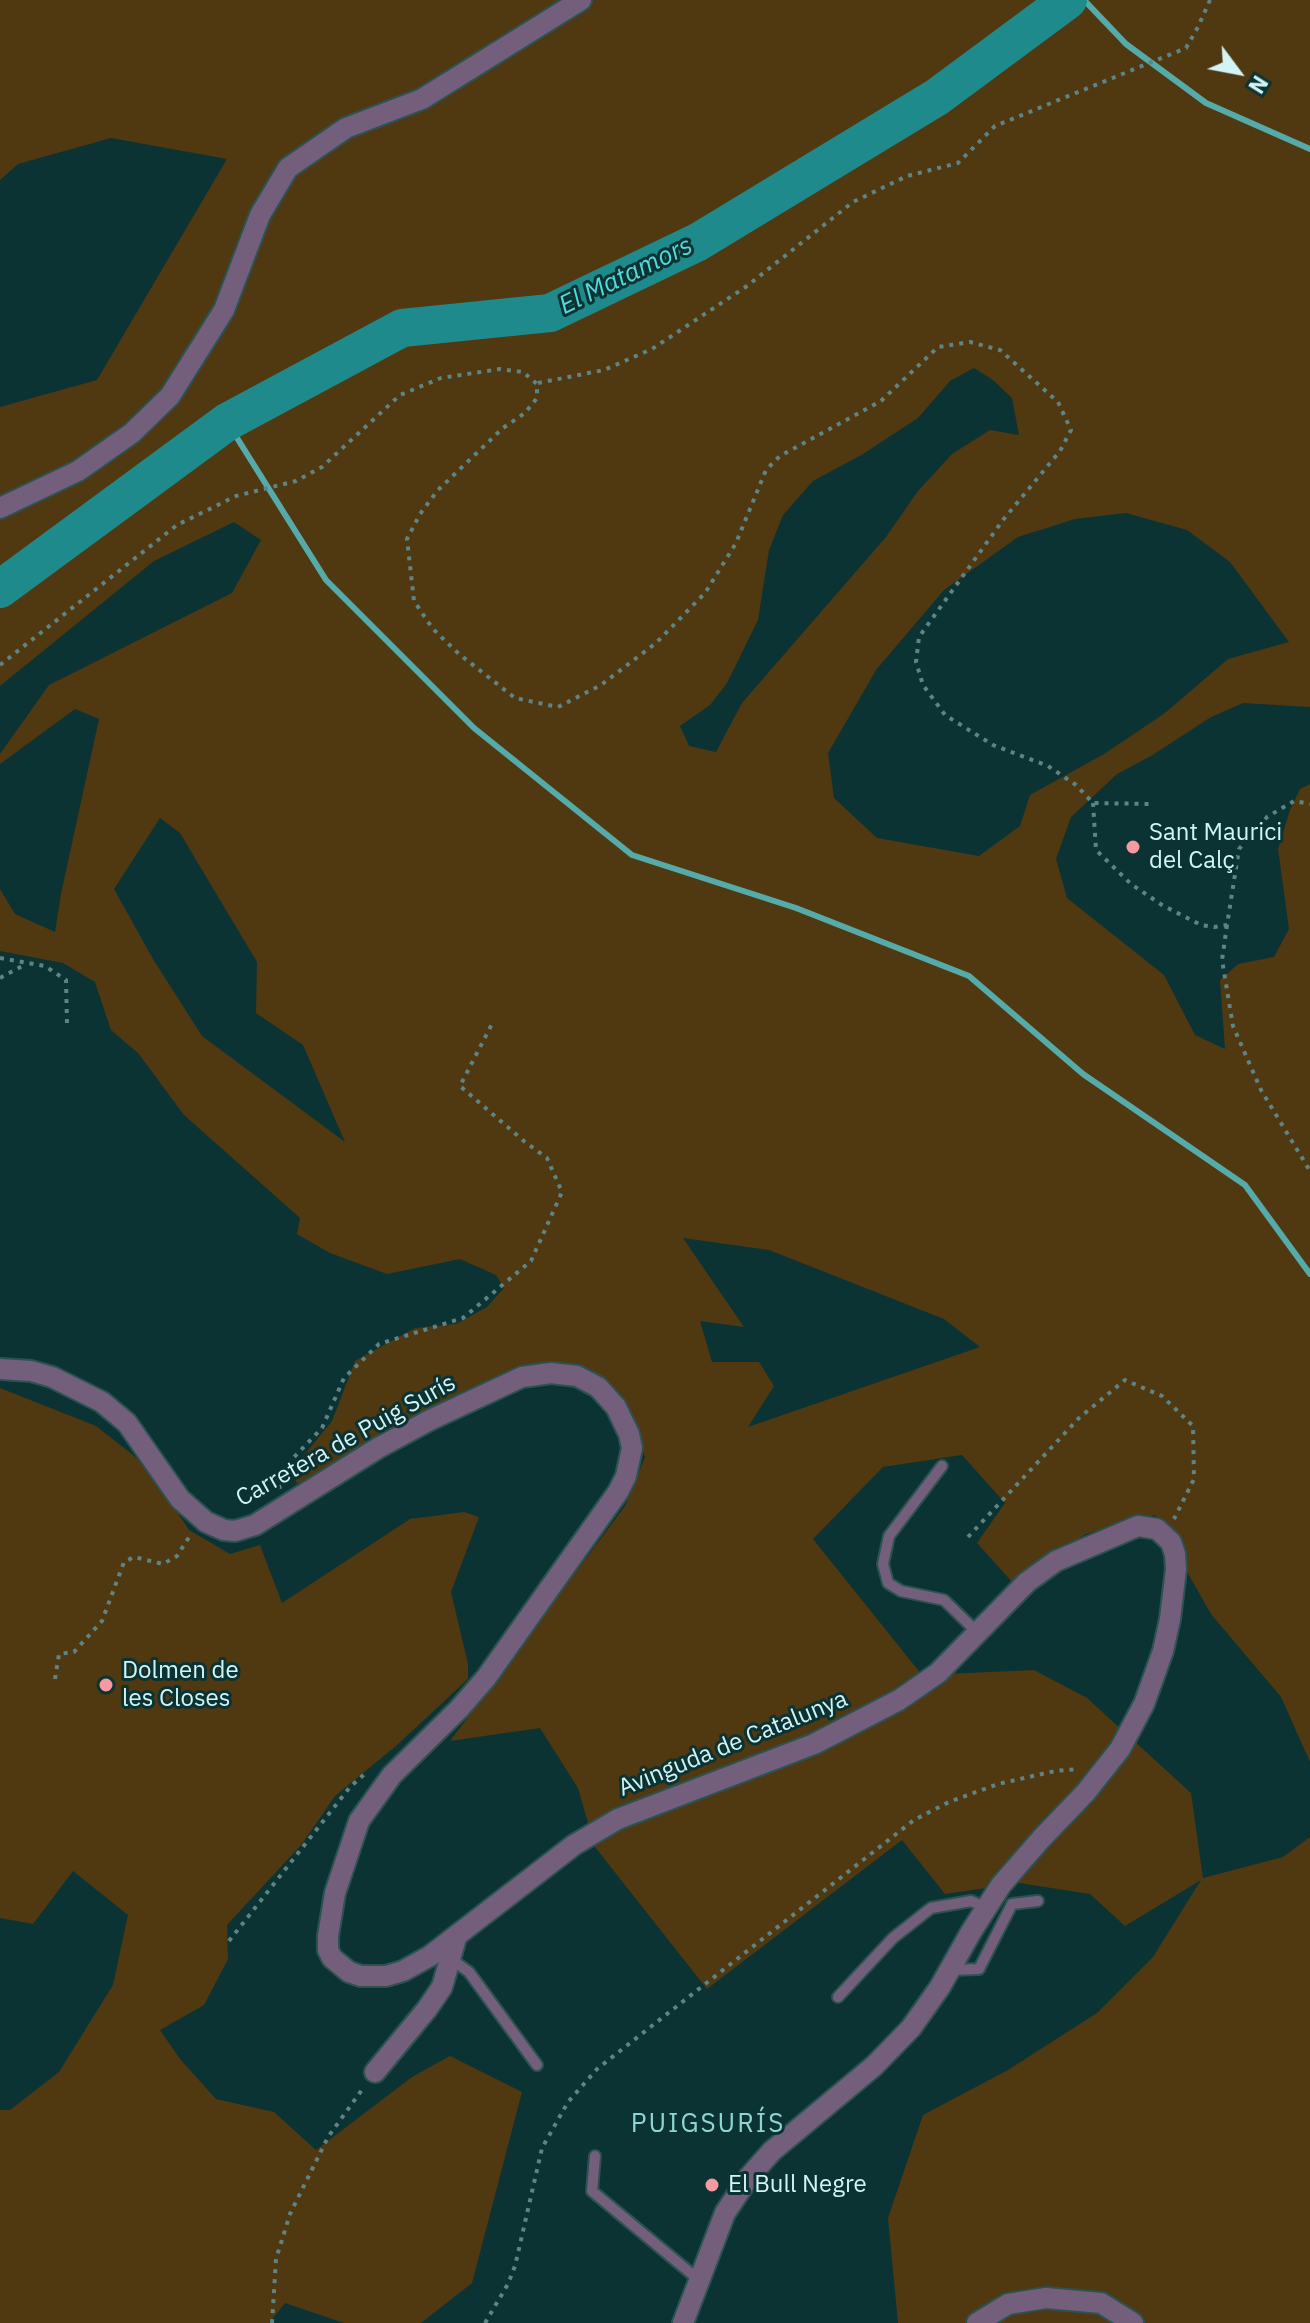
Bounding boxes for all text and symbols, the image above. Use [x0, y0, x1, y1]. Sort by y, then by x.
north arrow [1198, 32, 1278, 112]
text: N [1242, 71, 1275, 99]
water label: El Matamors [554, 230, 698, 322]
place label: Sant Maurici del Calç [1149, 819, 1282, 875]
marker: Sant Maurici del Calç [1124, 838, 1142, 856]
street label: Carretera de Puig Surís [231, 1369, 461, 1513]
place label: Dolmen de les Closes [122, 1657, 239, 1713]
marker: Dolmen de les Closes [97, 1676, 115, 1694]
street label: Avinguda de Catalunya [614, 1685, 852, 1803]
district label: PUIGSURÍS [631, 2108, 785, 2140]
place label: El Bull Negre [728, 2171, 867, 2199]
marker: El Bull Negre [703, 2176, 721, 2194]

